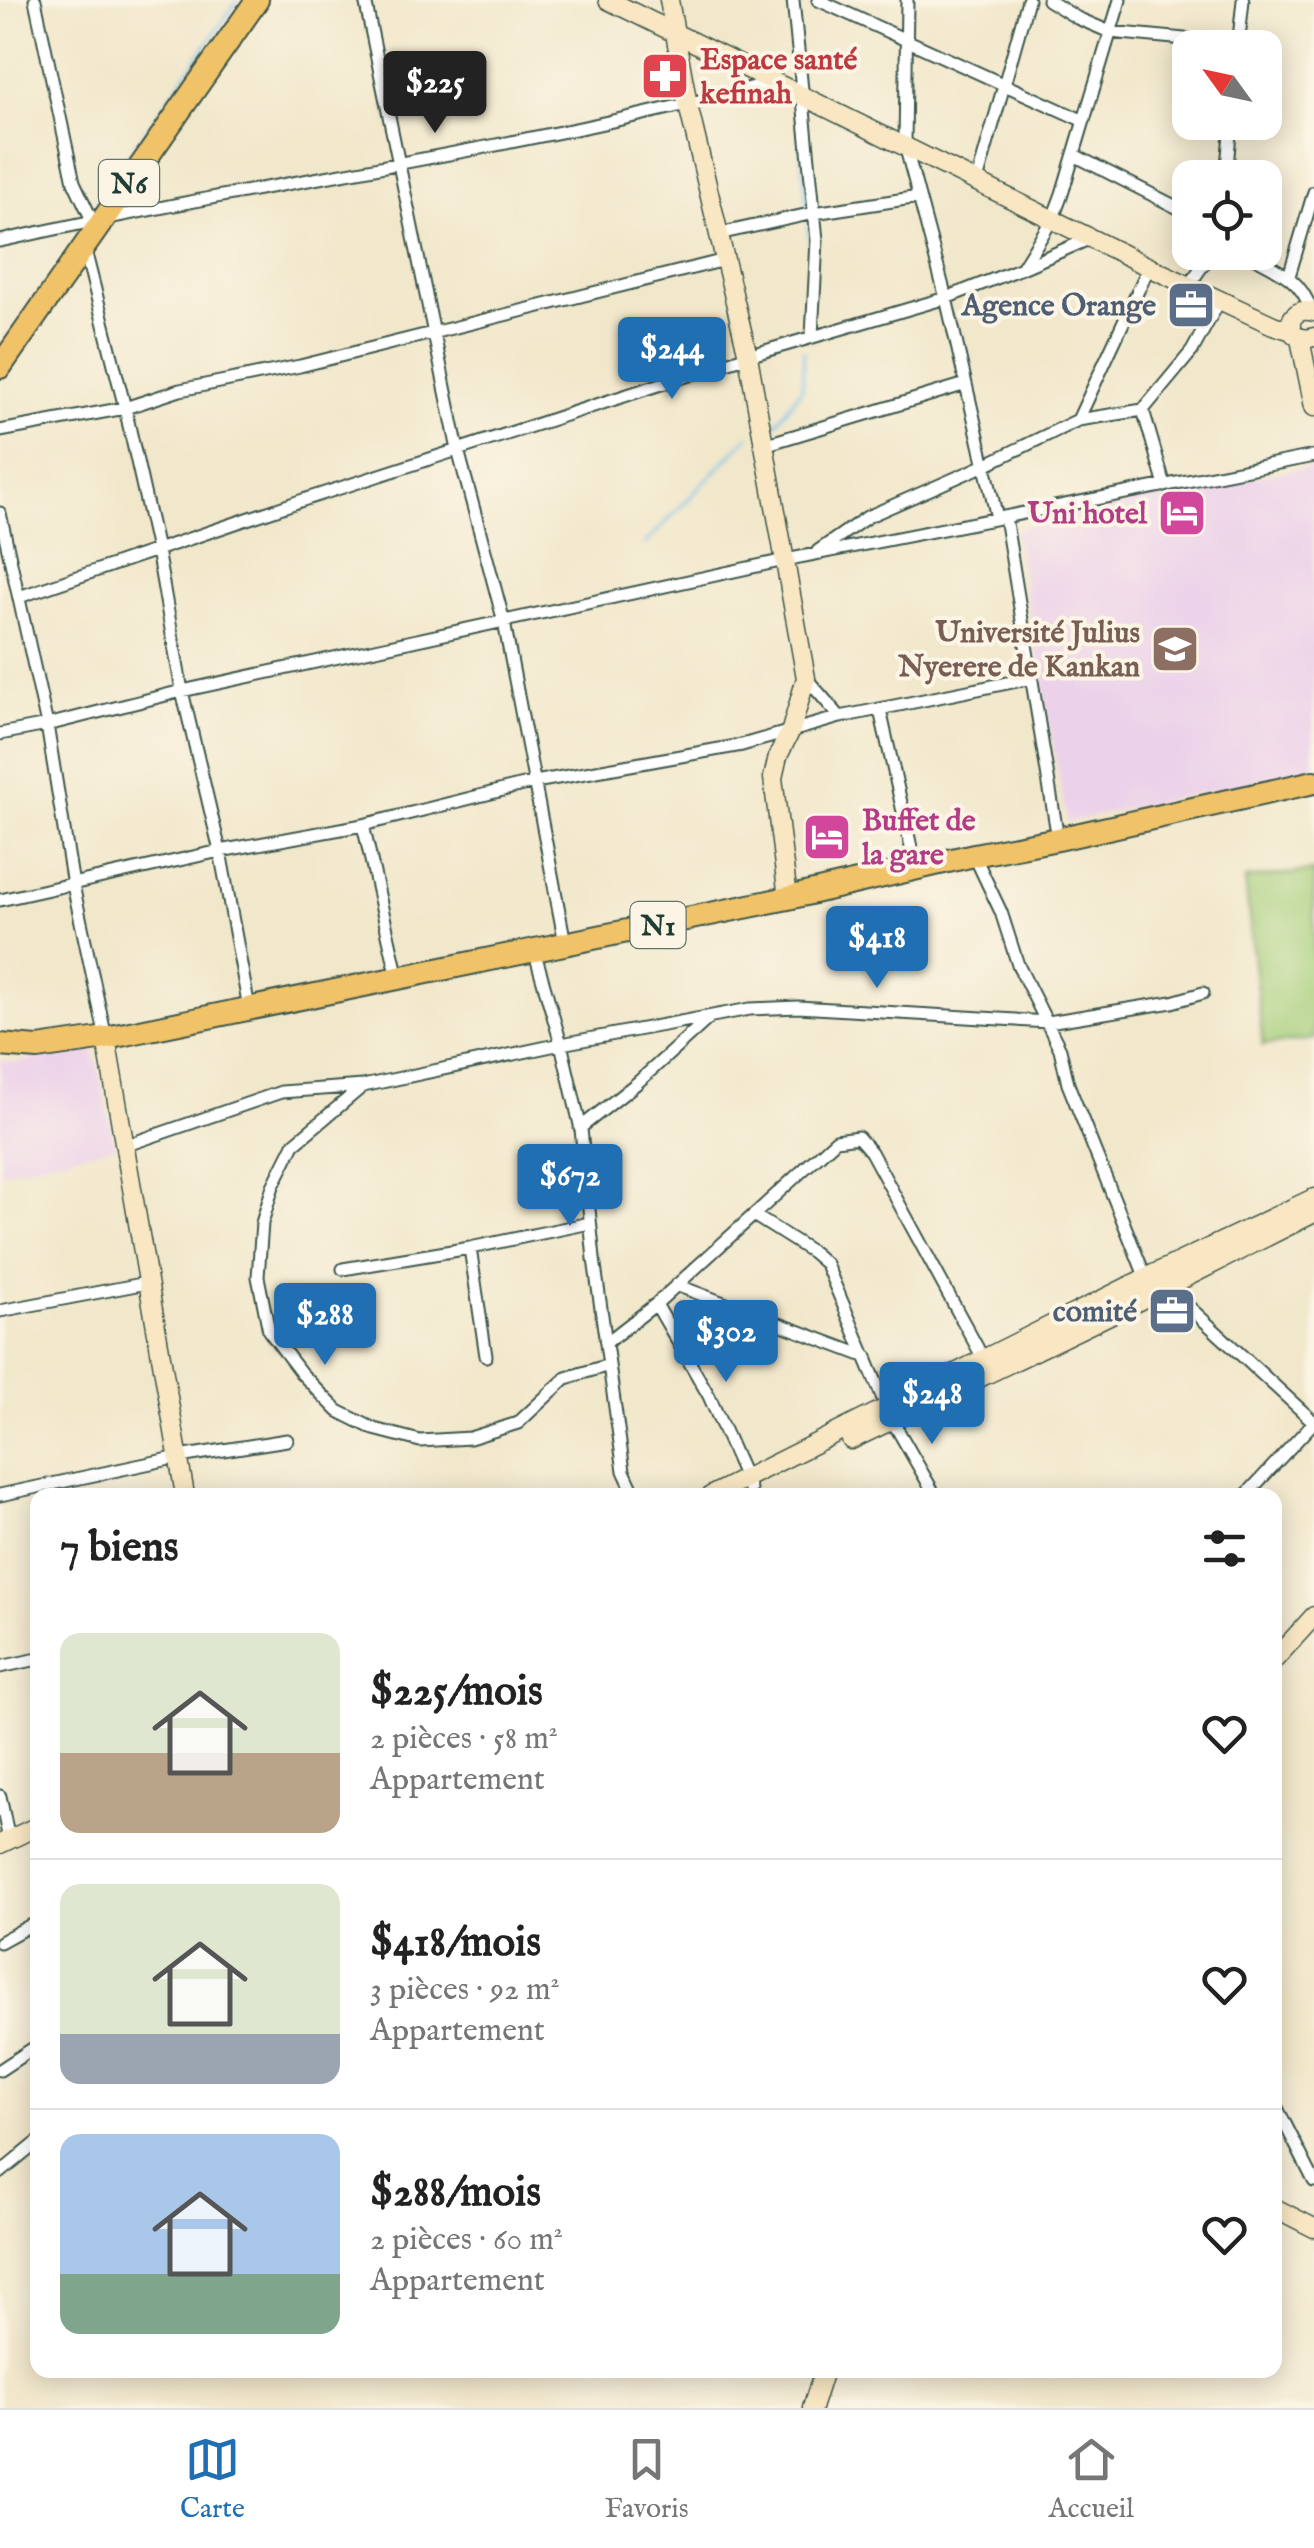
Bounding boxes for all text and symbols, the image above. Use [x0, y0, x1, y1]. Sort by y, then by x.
north arrow [1172, 30, 1282, 140]
map controls [1172, 30, 1282, 270]
place label: Espace santé kefinah [699, 42, 857, 114]
pharmacy icon: Espace santé kefinah [639, 50, 691, 102]
pin: $225 [376, 51, 494, 136]
text: $225 [405, 63, 465, 104]
road number: N6 [99, 160, 159, 206]
button: locate [1172, 160, 1282, 270]
office icon: Agence Orange [1165, 279, 1217, 331]
place label: Agence Orange [961, 288, 1156, 326]
pin: $244 [613, 317, 731, 402]
text: $244 [640, 329, 704, 370]
hotel icon: Uni hotel [1156, 487, 1208, 539]
place label: Uni hotel [1027, 496, 1148, 534]
place label: Université Julius Nyerere de Kankan [897, 615, 1140, 687]
school or university icon: Université Julius Nyerere de Kankan [1149, 623, 1201, 675]
place label: Buffet de la gare [861, 803, 976, 875]
hotel icon: Buffet de la gare [801, 811, 853, 863]
road number: N1 [630, 902, 686, 948]
pin: $418 [818, 906, 936, 991]
text: $418 [848, 918, 906, 959]
pin: $672 [511, 1144, 629, 1229]
text: $672 [539, 1156, 601, 1197]
pin: $288 [266, 1283, 384, 1368]
office icon: comité [1146, 1285, 1198, 1337]
place label: comité [1053, 1294, 1137, 1332]
text: $288 [296, 1295, 354, 1336]
pin: $302 [667, 1300, 785, 1385]
text: $302 [696, 1312, 756, 1353]
pin: $248 [873, 1362, 991, 1447]
text: $248 [902, 1374, 962, 1415]
icon: filters [1197, 1521, 1252, 1576]
text: 7 biens [60, 1522, 179, 1575]
text: $225/mois [370, 1666, 543, 1719]
icon: home [140, 1673, 260, 1793]
icon: heart [1197, 1706, 1252, 1761]
text: 2 pièces · 58 m² [370, 1719, 558, 1760]
text: Appartement [370, 1760, 545, 1801]
text: $418/mois [370, 1917, 541, 1970]
icon: home [140, 1924, 260, 2044]
icon: heart [1197, 1957, 1252, 2012]
text: 3 pièces · 92 m² [370, 1970, 560, 2011]
text: Appartement [370, 2011, 545, 2052]
text: $288/mois [370, 2167, 541, 2220]
icon: home [140, 2174, 260, 2294]
icon: heart [1197, 2207, 1252, 2262]
text: 2 pièces · 60 m² [370, 2220, 563, 2261]
text: Appartement [370, 2261, 545, 2302]
tab: Carte [180, 2432, 245, 2527]
tab: Favoris [605, 2432, 689, 2527]
tab: Accueil [1049, 2432, 1134, 2527]

